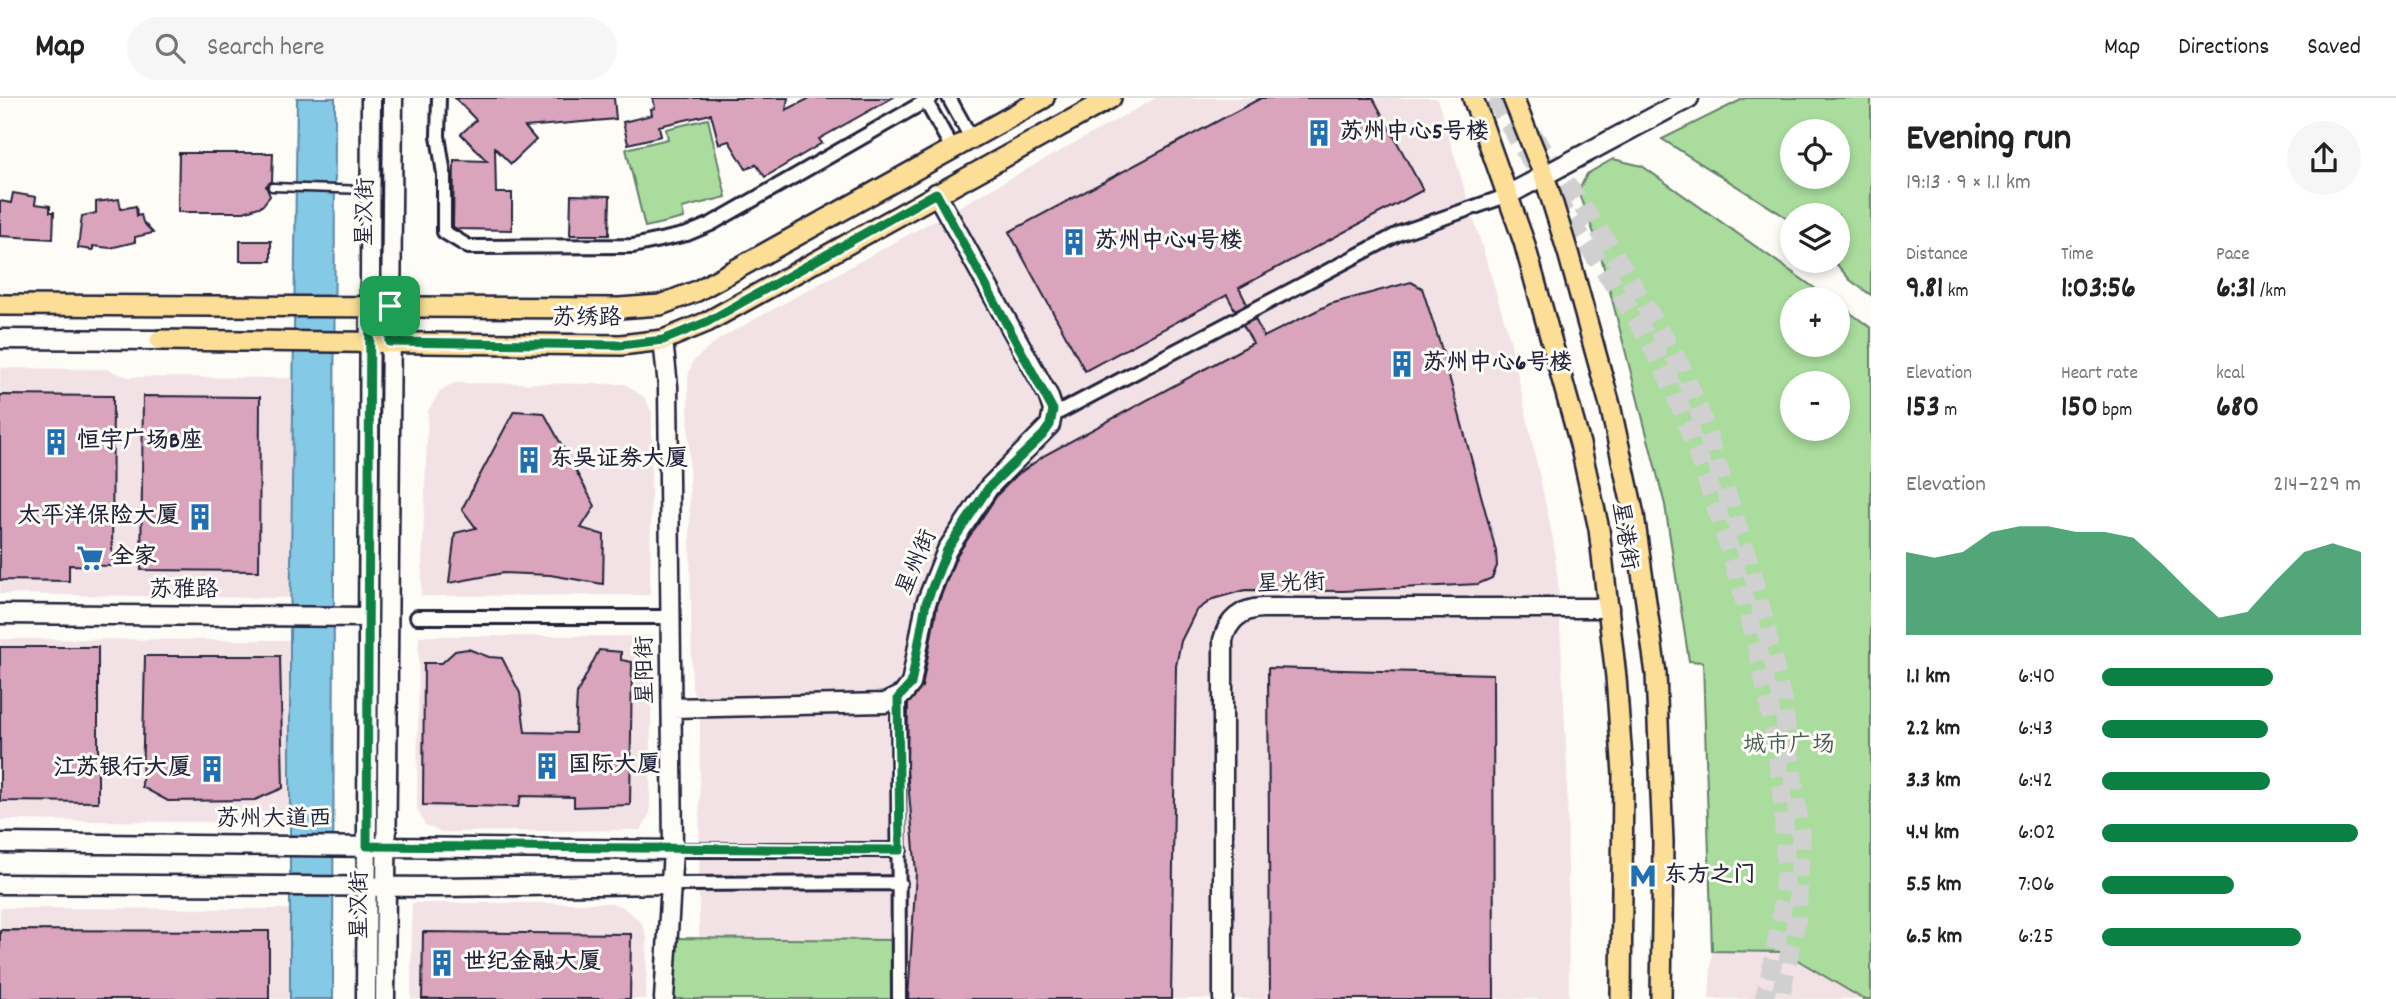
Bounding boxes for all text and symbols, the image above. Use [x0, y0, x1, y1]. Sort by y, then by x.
search box [127, 17, 617, 80]
text: Map [35, 25, 85, 72]
icon: search [151, 29, 189, 67]
text: Search here [207, 30, 325, 67]
text: Map [2104, 31, 2140, 65]
text: Directions [2178, 31, 2269, 65]
text: Saved [2307, 31, 2361, 65]
text: Evening run [1906, 113, 2071, 168]
place label: 苏州中心5号楼 [1340, 117, 1489, 150]
building icon: 苏州中心5号楼 [1304, 118, 1334, 148]
map controls [1780, 119, 1850, 441]
button: locate [1780, 119, 1850, 189]
button: share [2287, 121, 2361, 195]
text: 19:13 · 9 × 1.1 km [1906, 167, 2031, 200]
street label: 星汉街 [350, 177, 384, 247]
button: layers [1780, 203, 1850, 273]
place label: 苏州中心4号楼 [1095, 226, 1243, 259]
building icon: 苏州中心4号楼 [1059, 227, 1089, 257]
text: Distance [1906, 242, 1968, 269]
text: Time [2061, 242, 2094, 269]
text: Pace [2216, 242, 2250, 269]
text: 9.81 [1906, 269, 1943, 312]
text: 1:03:56 [2061, 269, 2136, 312]
text: 6:31 [2216, 269, 2256, 312]
pin [360, 276, 420, 336]
text: km [1943, 279, 1969, 306]
text: /km [2256, 279, 2286, 306]
icon: arrive [371, 287, 409, 325]
button: + [1780, 287, 1850, 357]
street label: 苏绣路 [553, 303, 622, 336]
place label: 苏州中心6号楼 [1423, 348, 1572, 381]
building icon: 苏州中心6号楼 [1387, 349, 1417, 379]
text: Elevation [1906, 361, 1972, 388]
text: Heart rate [2061, 361, 2138, 388]
text: kcal [2216, 361, 2245, 388]
button: − [1780, 371, 1850, 441]
text: 153 [1906, 388, 1940, 431]
text: 150 [2061, 388, 2098, 431]
text: 680 [2216, 388, 2259, 431]
text: m [1940, 398, 1957, 425]
text: bpm [2098, 398, 2132, 425]
place label: 恒宇广场B座 [77, 426, 203, 459]
building icon: 恒宇广场B座 [41, 427, 71, 457]
place label: 东吴证券大厦 [550, 444, 688, 477]
building icon: 东吴证券大厦 [514, 445, 544, 475]
text: Elevation [1906, 469, 1986, 502]
text: 214–229 m [2273, 469, 2361, 502]
street label: 星港街 [1601, 499, 1645, 573]
place label: 太平洋保险大厦 [18, 501, 179, 534]
building icon: 太平洋保险大厦 [185, 502, 215, 532]
street label: 星州街 [889, 525, 947, 601]
place label: 全家 [111, 542, 157, 575]
supermarket icon: 全家 [75, 543, 105, 573]
street label: 星光街 [1256, 567, 1326, 603]
street label: 苏雅路 [150, 575, 219, 608]
street label: 星阳街 [630, 635, 664, 705]
text: 1.1 km [1906, 661, 1950, 694]
text: 6:40 [2018, 661, 2055, 694]
text: 2.2 km [1906, 713, 1960, 746]
text: 6:43 [2018, 713, 2053, 746]
park label: 城市广场 [1743, 730, 1835, 763]
place label: 国际大厦 [568, 750, 660, 783]
building icon: 国际大厦 [532, 751, 562, 781]
place label: 江苏银行大厦 [53, 753, 191, 786]
building icon: 江苏银行大厦 [197, 754, 227, 784]
text: 3.3 km [1906, 765, 1961, 798]
text: 6:42 [2018, 765, 2053, 798]
street label: 苏州大道西 [217, 804, 332, 837]
text: 4.4 km [1906, 817, 1959, 850]
text: 6:02 [2018, 817, 2056, 850]
place label: 东方之门 [1664, 860, 1756, 893]
metro station icon: 东方之门 [1628, 861, 1658, 891]
text: 5.5 km [1906, 869, 1962, 902]
text: 7:06 [2018, 869, 2054, 902]
street label: 星汉街 [345, 871, 378, 940]
text: 6.5 km [1906, 921, 1962, 954]
text: 6:25 [2018, 921, 2054, 954]
place label: 世纪金融大厦 [463, 947, 601, 980]
building icon: 世纪金融大厦 [427, 948, 457, 978]

